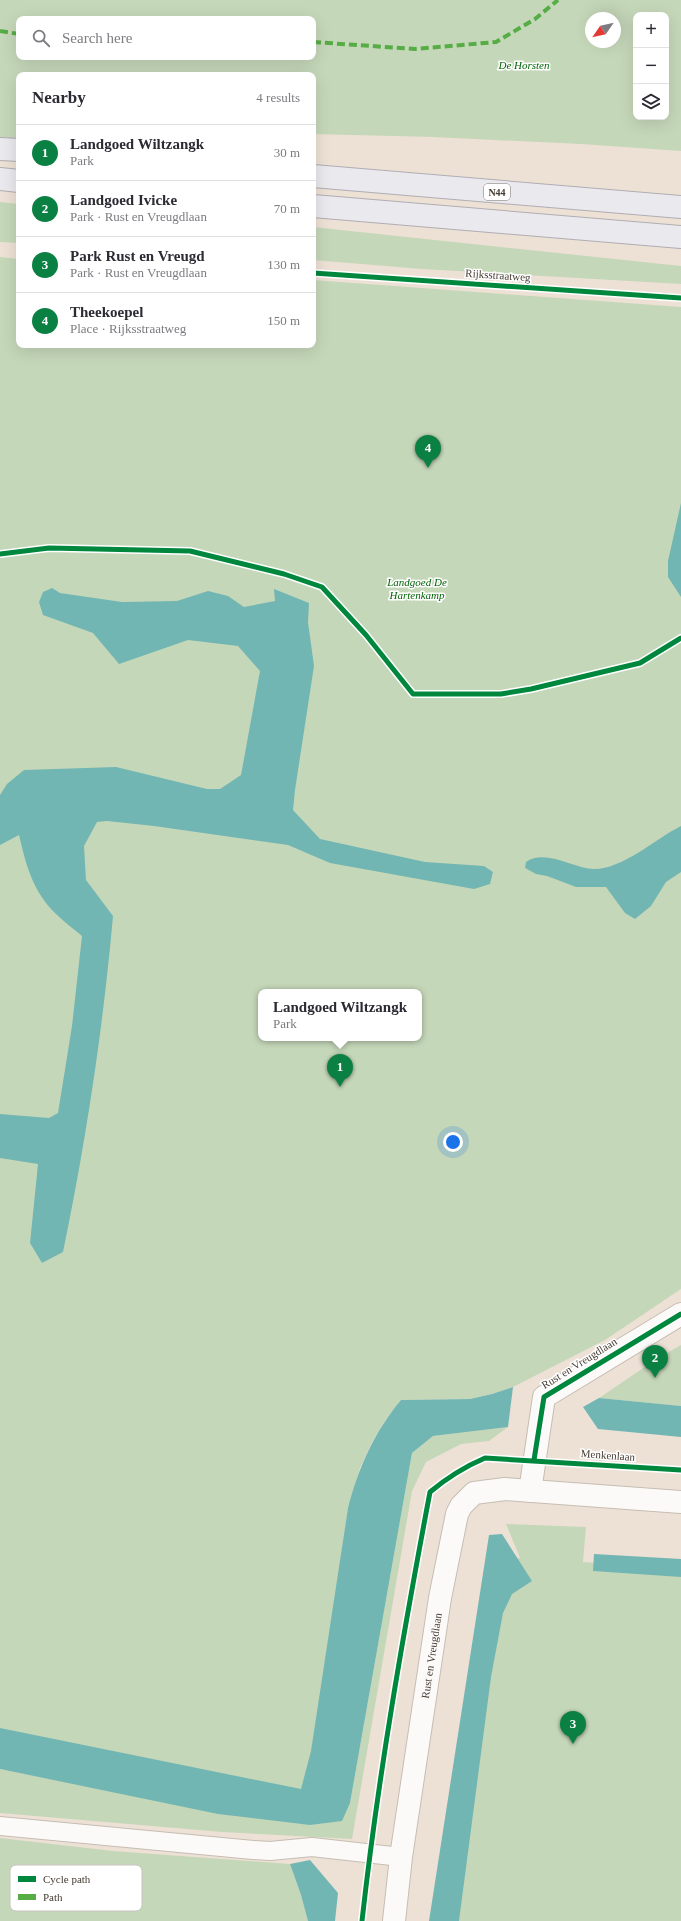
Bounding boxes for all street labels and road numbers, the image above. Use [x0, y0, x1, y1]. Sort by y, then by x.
road number: N44 [484, 184, 510, 200]
street label: Rijksstraatweg [465, 267, 532, 283]
street label: Rust en Vreugdlaan [539, 1335, 619, 1391]
street label: Menkenlaan [580, 1447, 636, 1463]
street label: Rust en Vreugdlaan [419, 1611, 444, 1699]

